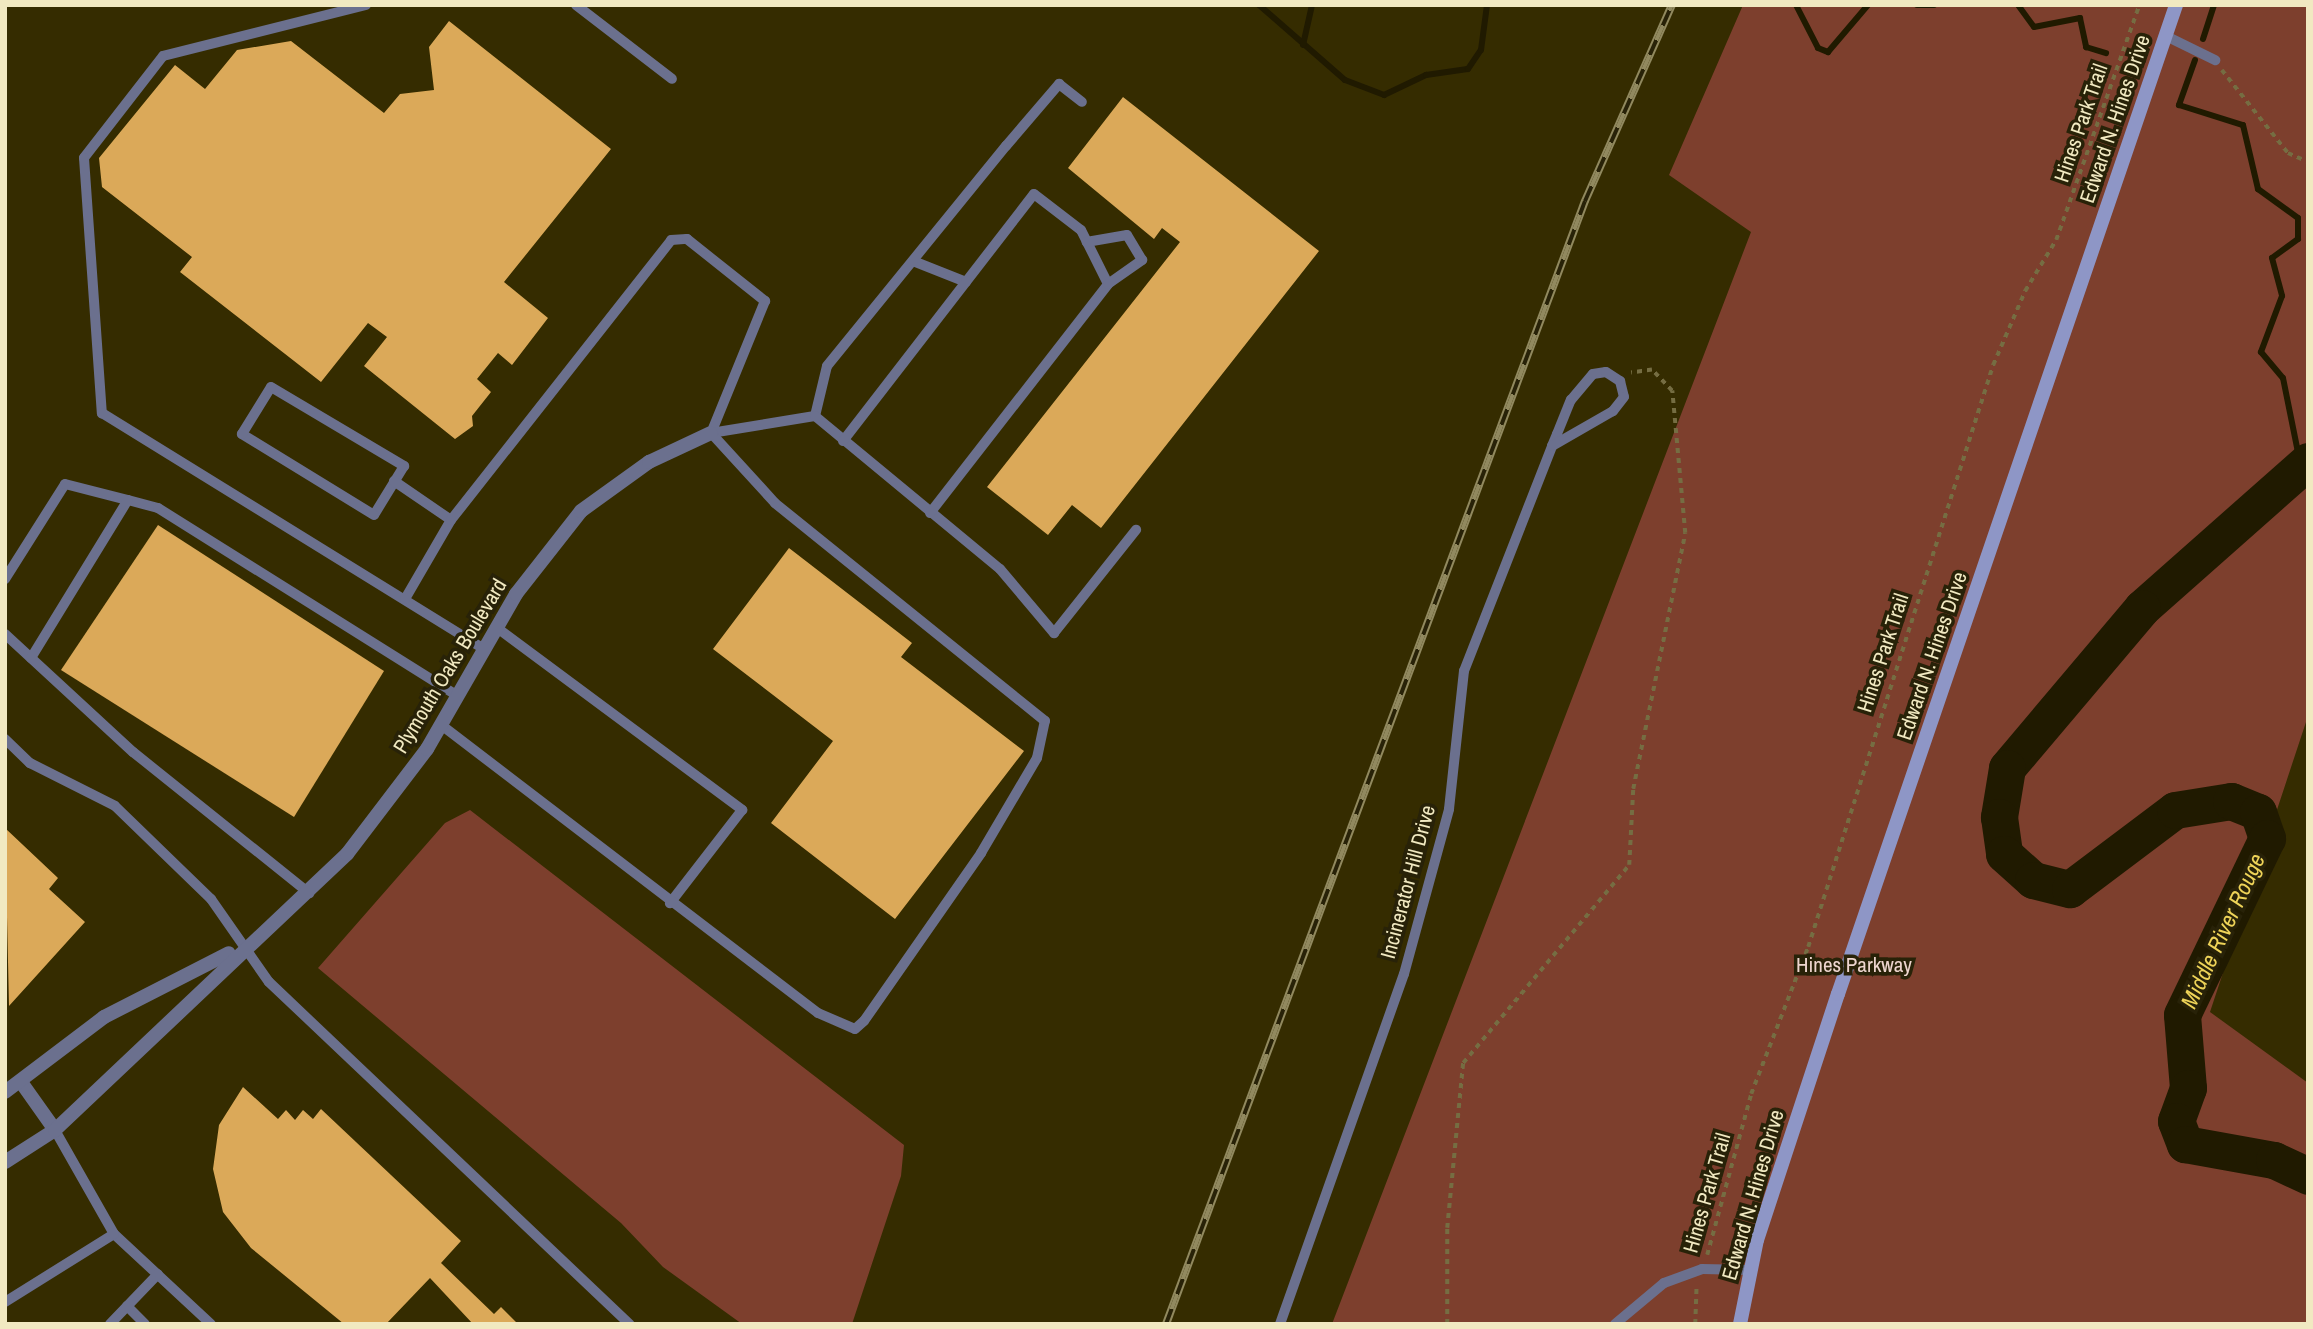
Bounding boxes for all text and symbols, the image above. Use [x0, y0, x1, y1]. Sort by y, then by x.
street label: Edward N. Hines Drive [2074, 32, 2156, 206]
street label: Hines Park Trail [2049, 60, 2113, 186]
street label: Edward N. Hines Drive [1891, 569, 1973, 743]
street label: Plymouth Oaks Boulevard [388, 574, 512, 758]
street label: Hines Park Trail [1852, 590, 1914, 716]
street label: Incinerator Hill Drive [1375, 802, 1441, 962]
water label: Middle River Rouge [2175, 849, 2271, 1013]
park label: Hines Parkway [1796, 952, 1912, 978]
street label: Edward N. Hines Drive [1717, 1107, 1789, 1283]
street label: Hines Park Trail [1678, 1130, 1736, 1256]

